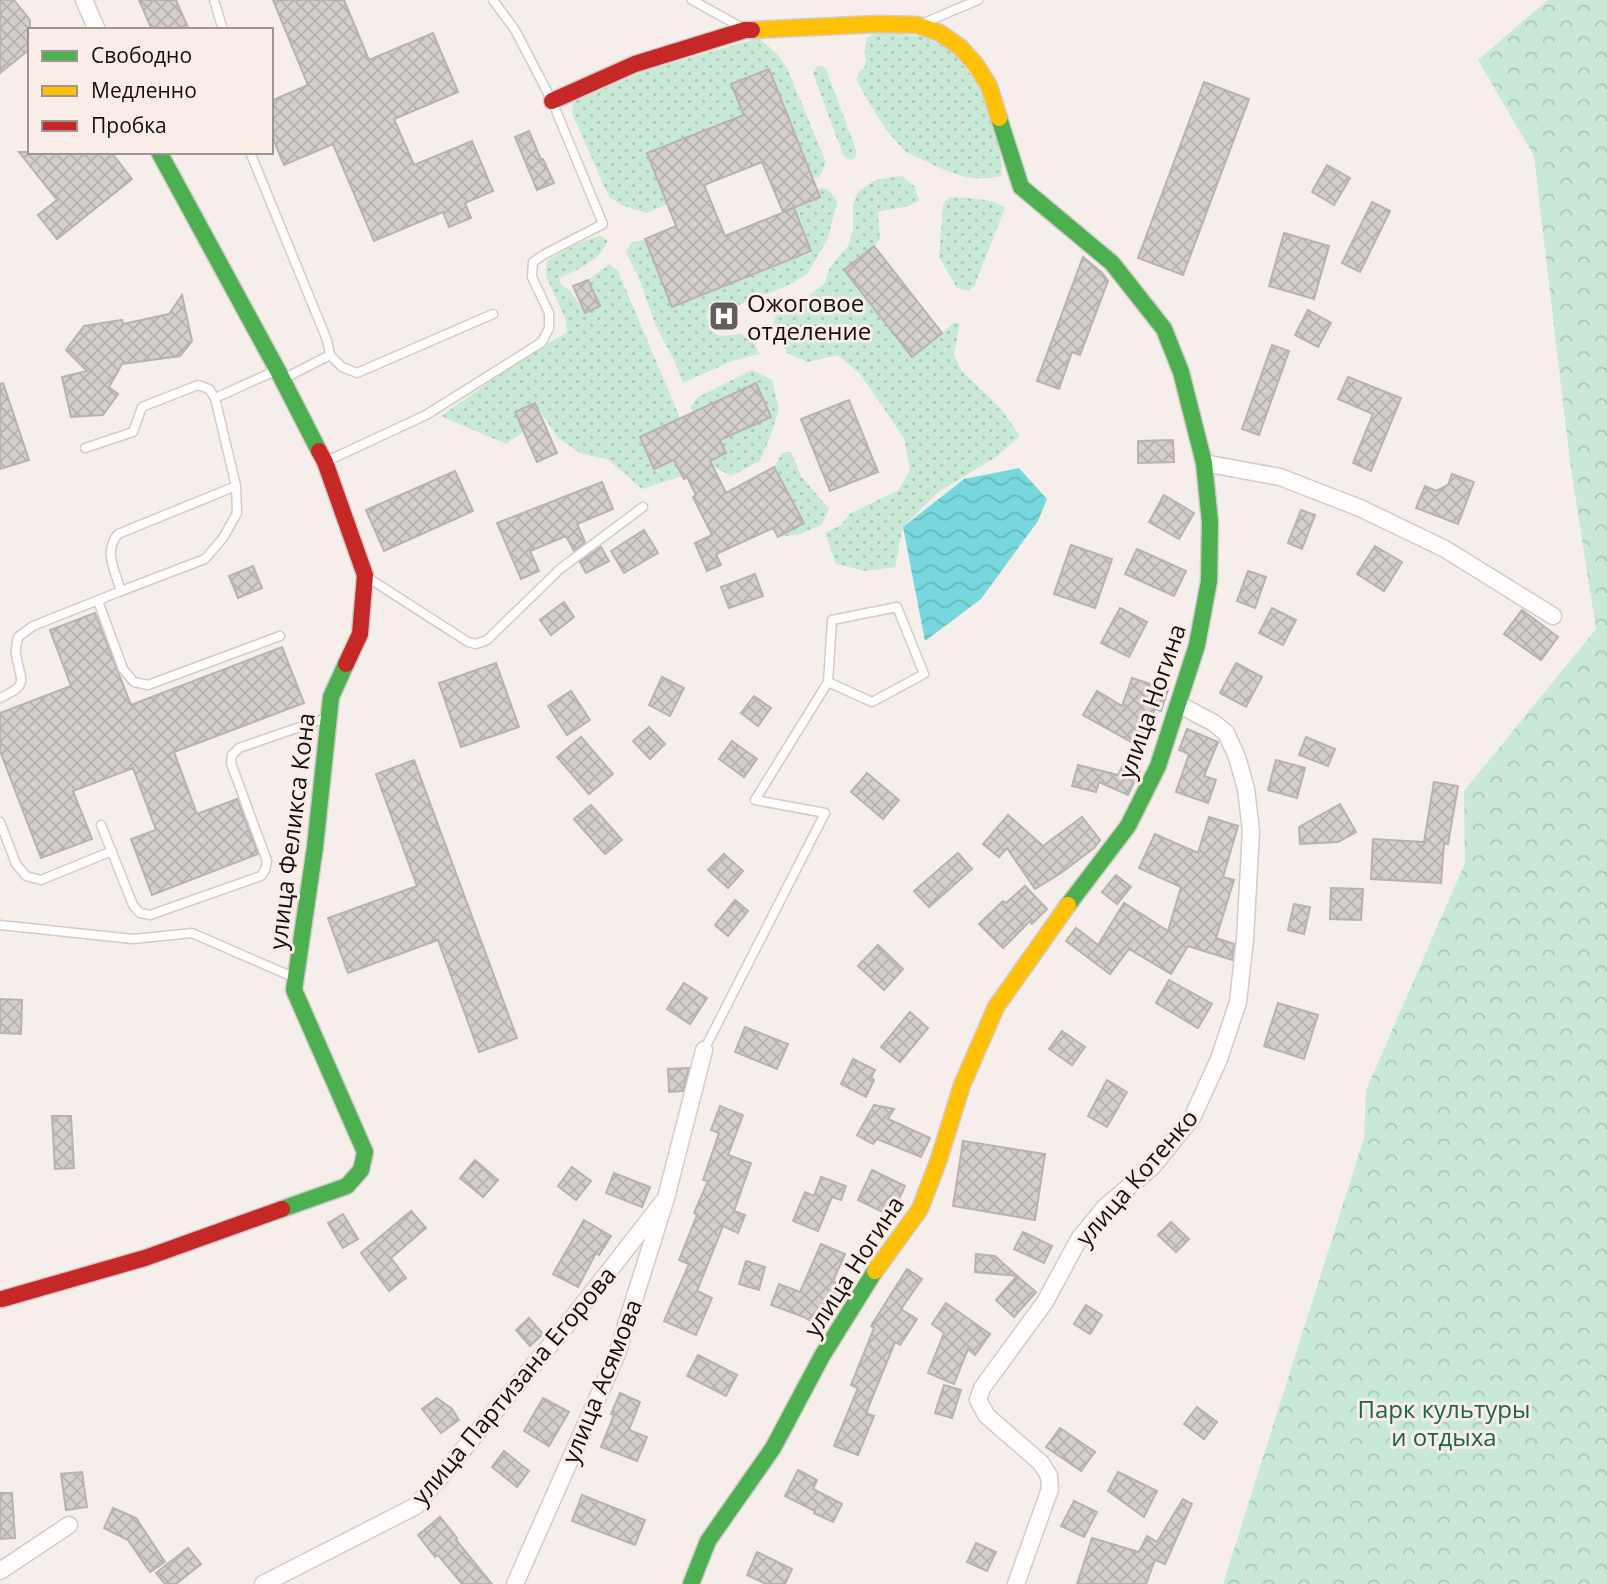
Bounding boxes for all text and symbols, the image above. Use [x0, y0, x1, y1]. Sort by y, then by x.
legend [28, 28, 273, 154]
text: Свободно [91, 41, 192, 69]
text: Медленно [91, 76, 197, 104]
text: Пробка [91, 111, 167, 139]
place label: Ожоговое отделение [747, 286, 871, 347]
hospital icon: Ожоговое отделение [707, 299, 741, 333]
street label: улица Ногина [1109, 619, 1193, 783]
street label: улица Феликса Кона [260, 711, 322, 951]
street label: улица Котенко [1067, 1101, 1205, 1253]
street label: улица Ногина [795, 1189, 911, 1343]
street label: улица Партизана Егорова [403, 1259, 623, 1511]
street label: улица Асямова [553, 1294, 649, 1468]
park label: Парк культуры и отдыха [1358, 1392, 1530, 1453]

